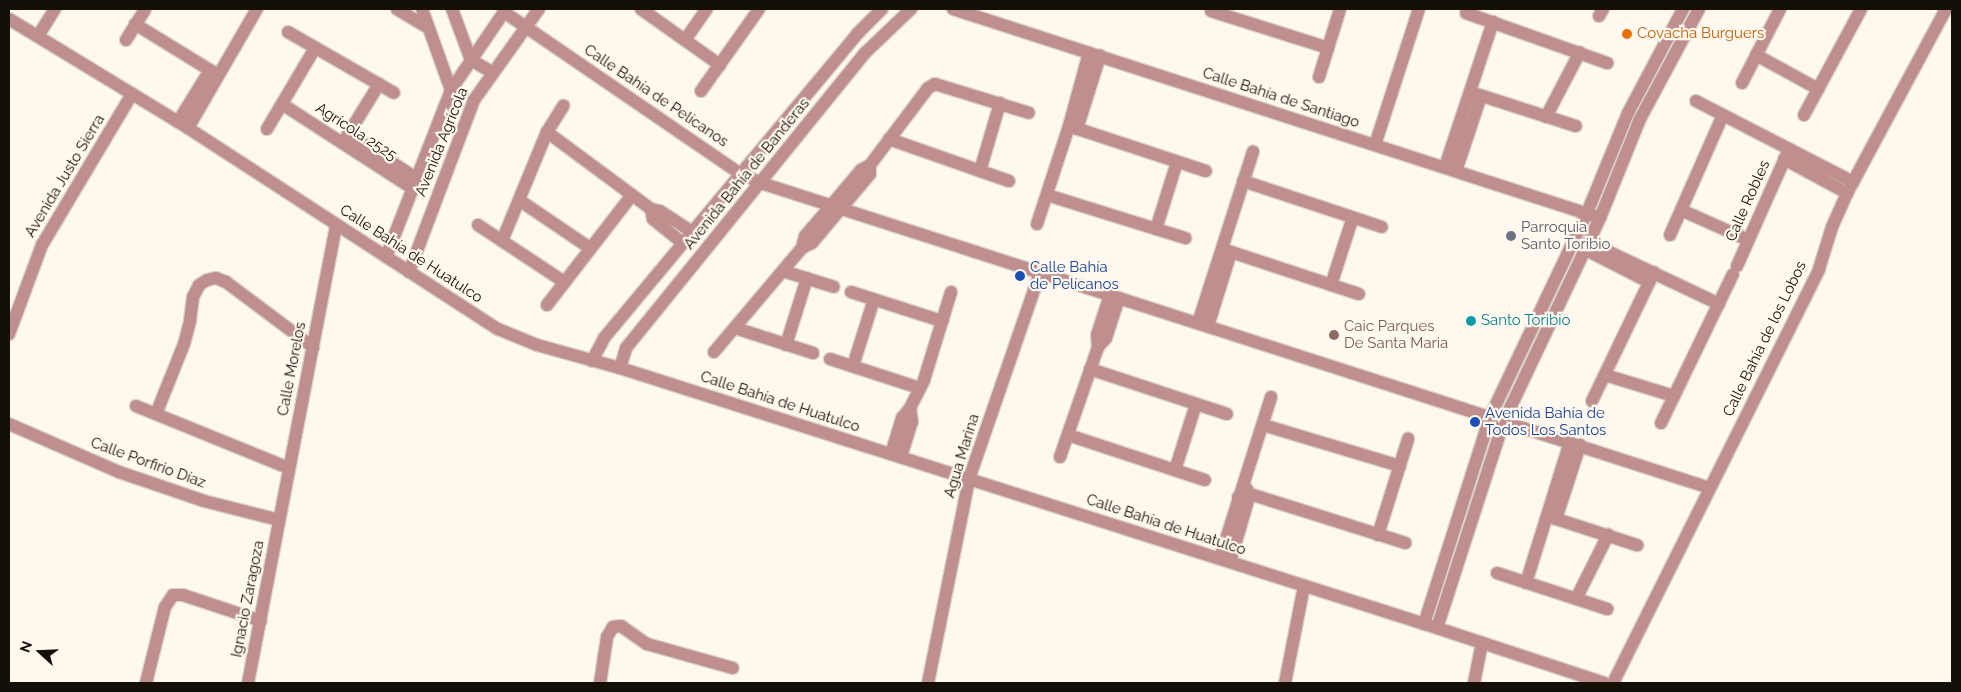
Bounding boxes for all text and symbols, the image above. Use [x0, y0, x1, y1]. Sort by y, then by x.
place label: Covacha Burguers [1637, 25, 1764, 43]
marker: Covacha Burguers [1621, 28, 1633, 40]
street label: Calle Bahía de Pelícanos [580, 41, 732, 151]
street label: Calle Bahía de Santiago [1200, 64, 1362, 132]
street label: Avenida Agrícola [412, 85, 472, 199]
street label: Avenida Bahía de Banderas [680, 95, 814, 253]
street label: Agrícola 2525 [312, 99, 400, 165]
street label: Avenida Justo Sierra [21, 111, 109, 241]
street label: Calle Robles [1722, 158, 1774, 244]
street label: Calle Bahía de Huatulco [336, 201, 486, 307]
place label: Parroquia Santo Toribio [1521, 218, 1611, 253]
marker: Parroquia Santo Toribio [1505, 230, 1517, 242]
place label: Calle Bahía de Pelícanos [1030, 258, 1119, 293]
street label: Calle Bahía de los Lobos [1720, 258, 1810, 420]
marker: Calle Bahía de Pelícanos [1014, 270, 1026, 282]
place label: Santo Toribio [1481, 312, 1571, 330]
marker: Santo Toribio [1465, 315, 1477, 327]
place label: Caic Parques De Santa Maria [1344, 317, 1448, 352]
street label: Calle Morelos [274, 321, 310, 417]
marker: Caic Parques De Santa Maria [1328, 329, 1340, 341]
street label: Calle Bahía de Huatulco [698, 368, 862, 436]
place label: Avenida Bahía de Todos Los Santos [1485, 404, 1606, 439]
street label: Agua Marina [941, 412, 983, 500]
marker: Avenida Bahía de Todos Los Santos [1469, 416, 1481, 428]
street label: Calle Porfirio Díaz [88, 434, 208, 492]
street label: Calle Bahía de Huatulco [1084, 491, 1248, 559]
street label: Ignacio Zaragoza [228, 539, 268, 659]
north arrow [15, 627, 65, 677]
text: N [17, 639, 35, 655]

